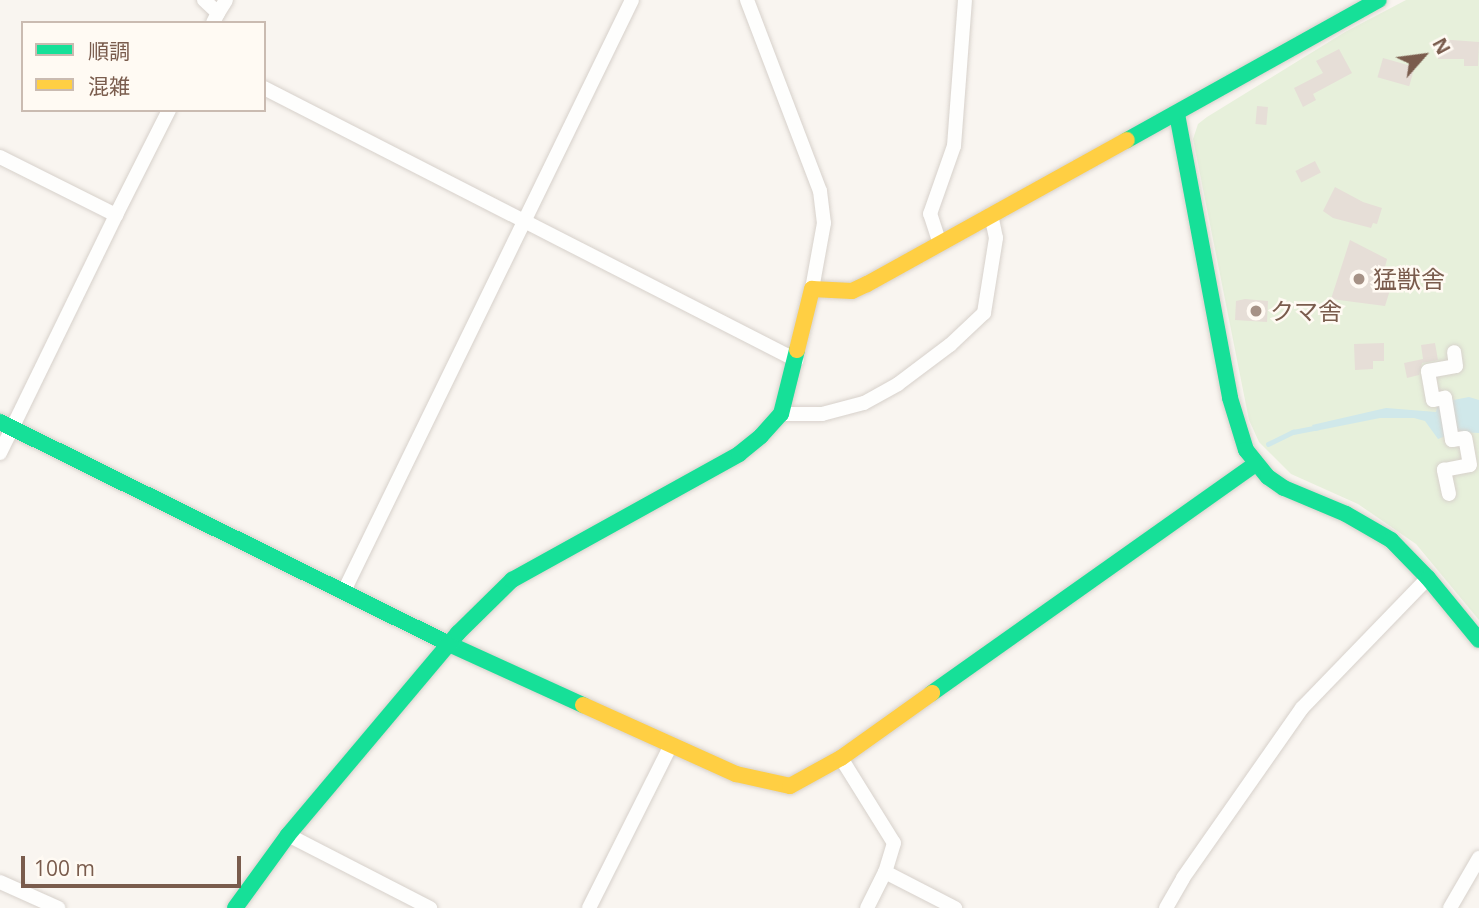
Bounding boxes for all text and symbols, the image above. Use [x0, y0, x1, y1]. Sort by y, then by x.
legend [21, 21, 266, 112]
north arrow [1388, 21, 1458, 91]
text: N [1426, 33, 1457, 59]
text: 順調 [88, 37, 130, 65]
text: 混雑 [88, 72, 130, 100]
place label: 猛獣舎 [1373, 265, 1445, 293]
marker: 猛獣舎 [1351, 271, 1367, 287]
place label: クマ舎 [1270, 297, 1342, 325]
marker: クマ舎 [1248, 303, 1264, 319]
scale bar [24, 842, 245, 886]
text: 100 m [34, 854, 95, 882]

